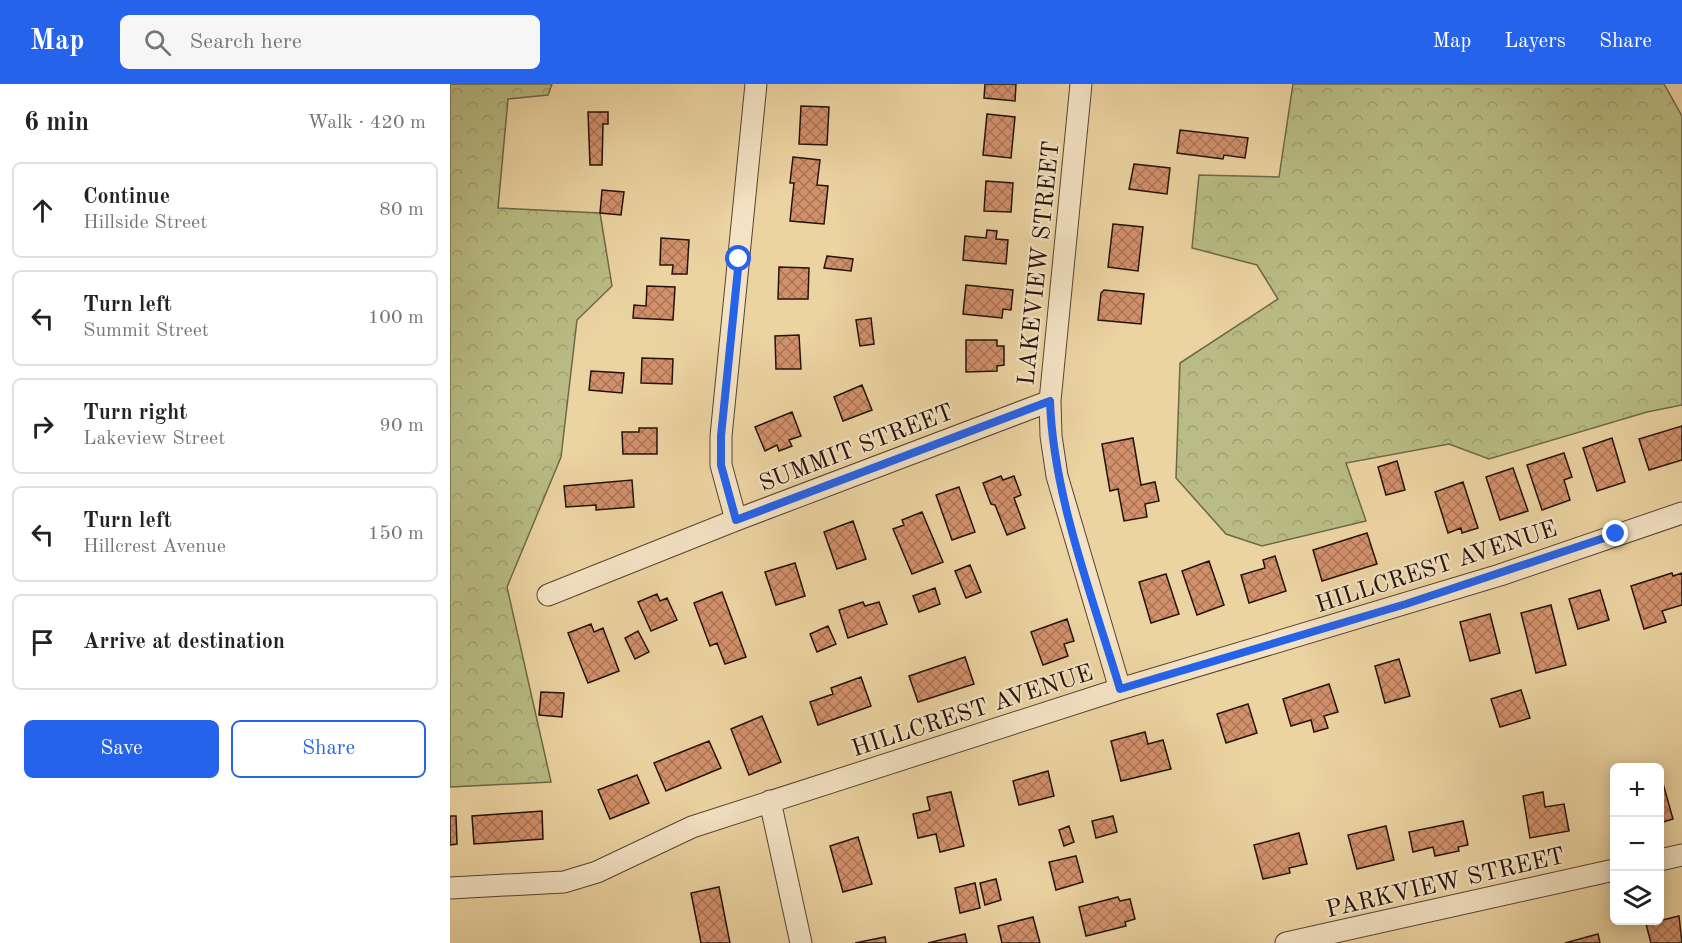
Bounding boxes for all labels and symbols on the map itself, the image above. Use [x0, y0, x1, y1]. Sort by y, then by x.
street label: LAKEVIEW STREET [1015, 140, 1065, 387]
route start [725, 245, 751, 271]
street label: SUMMIT STREET [756, 401, 957, 497]
street label: HILLCREST AVENUE [1313, 518, 1560, 618]
route end [1602, 520, 1628, 546]
street label: HILLCREST AVENUE [849, 662, 1096, 762]
street label: PARKVIEW STREET [1324, 845, 1567, 923]

